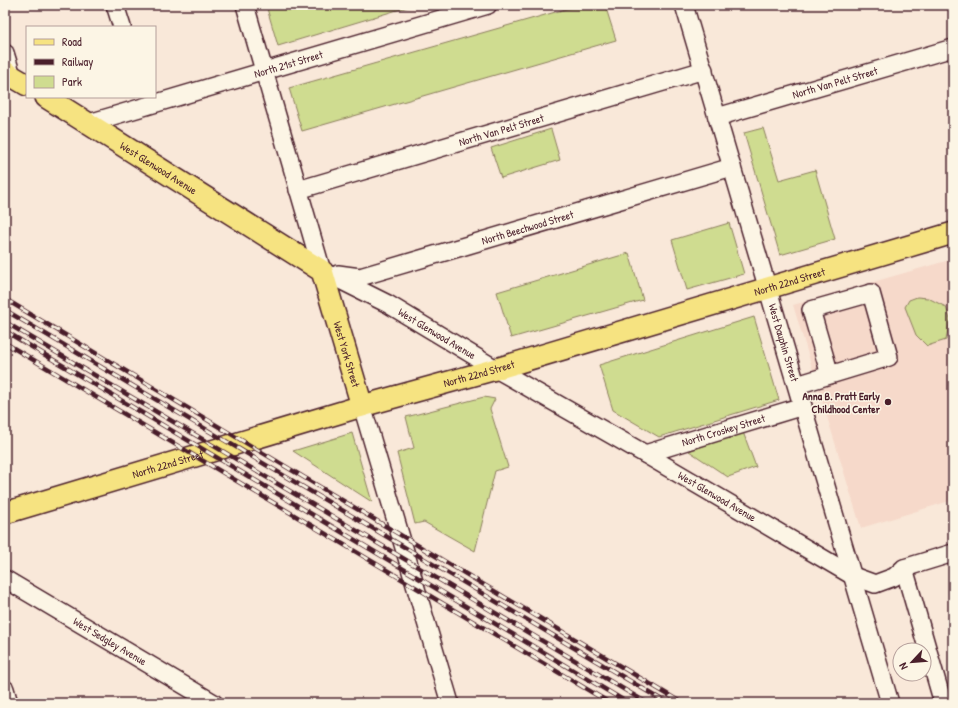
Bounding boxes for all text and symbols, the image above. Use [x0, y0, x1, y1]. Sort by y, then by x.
legend [26, 26, 156, 98]
text: Road [62, 33, 82, 50]
street label: North 21st Street [252, 47, 325, 81]
text: Railway [62, 53, 93, 70]
street label: North Van Pelt Street [791, 63, 880, 102]
text: Park [62, 73, 82, 90]
street label: North Van Pelt Street [457, 111, 546, 149]
street label: West Glenwood Avenue [118, 139, 200, 198]
street label: North Beechwood Street [480, 207, 575, 248]
street label: North 22nd Street [752, 264, 827, 299]
street label: West Dauphin Street [765, 302, 802, 383]
street label: West Glenwood Avenue [396, 305, 479, 363]
street label: West York Street [330, 320, 363, 389]
street label: North 22nd Street [442, 357, 516, 390]
place label: Anna B. Pratt Early Childhood Center [802, 389, 881, 416]
marker: Anna B. Pratt Early Childhood Center [883, 397, 893, 407]
street label: North Croskey Street [680, 411, 767, 449]
street label: North 22nd Street [131, 447, 205, 481]
street label: West Glenwood Avenue [676, 468, 759, 525]
street label: West Sedgley Avenue [71, 614, 150, 669]
north arrow [892, 642, 932, 682]
text: N [895, 661, 911, 672]

